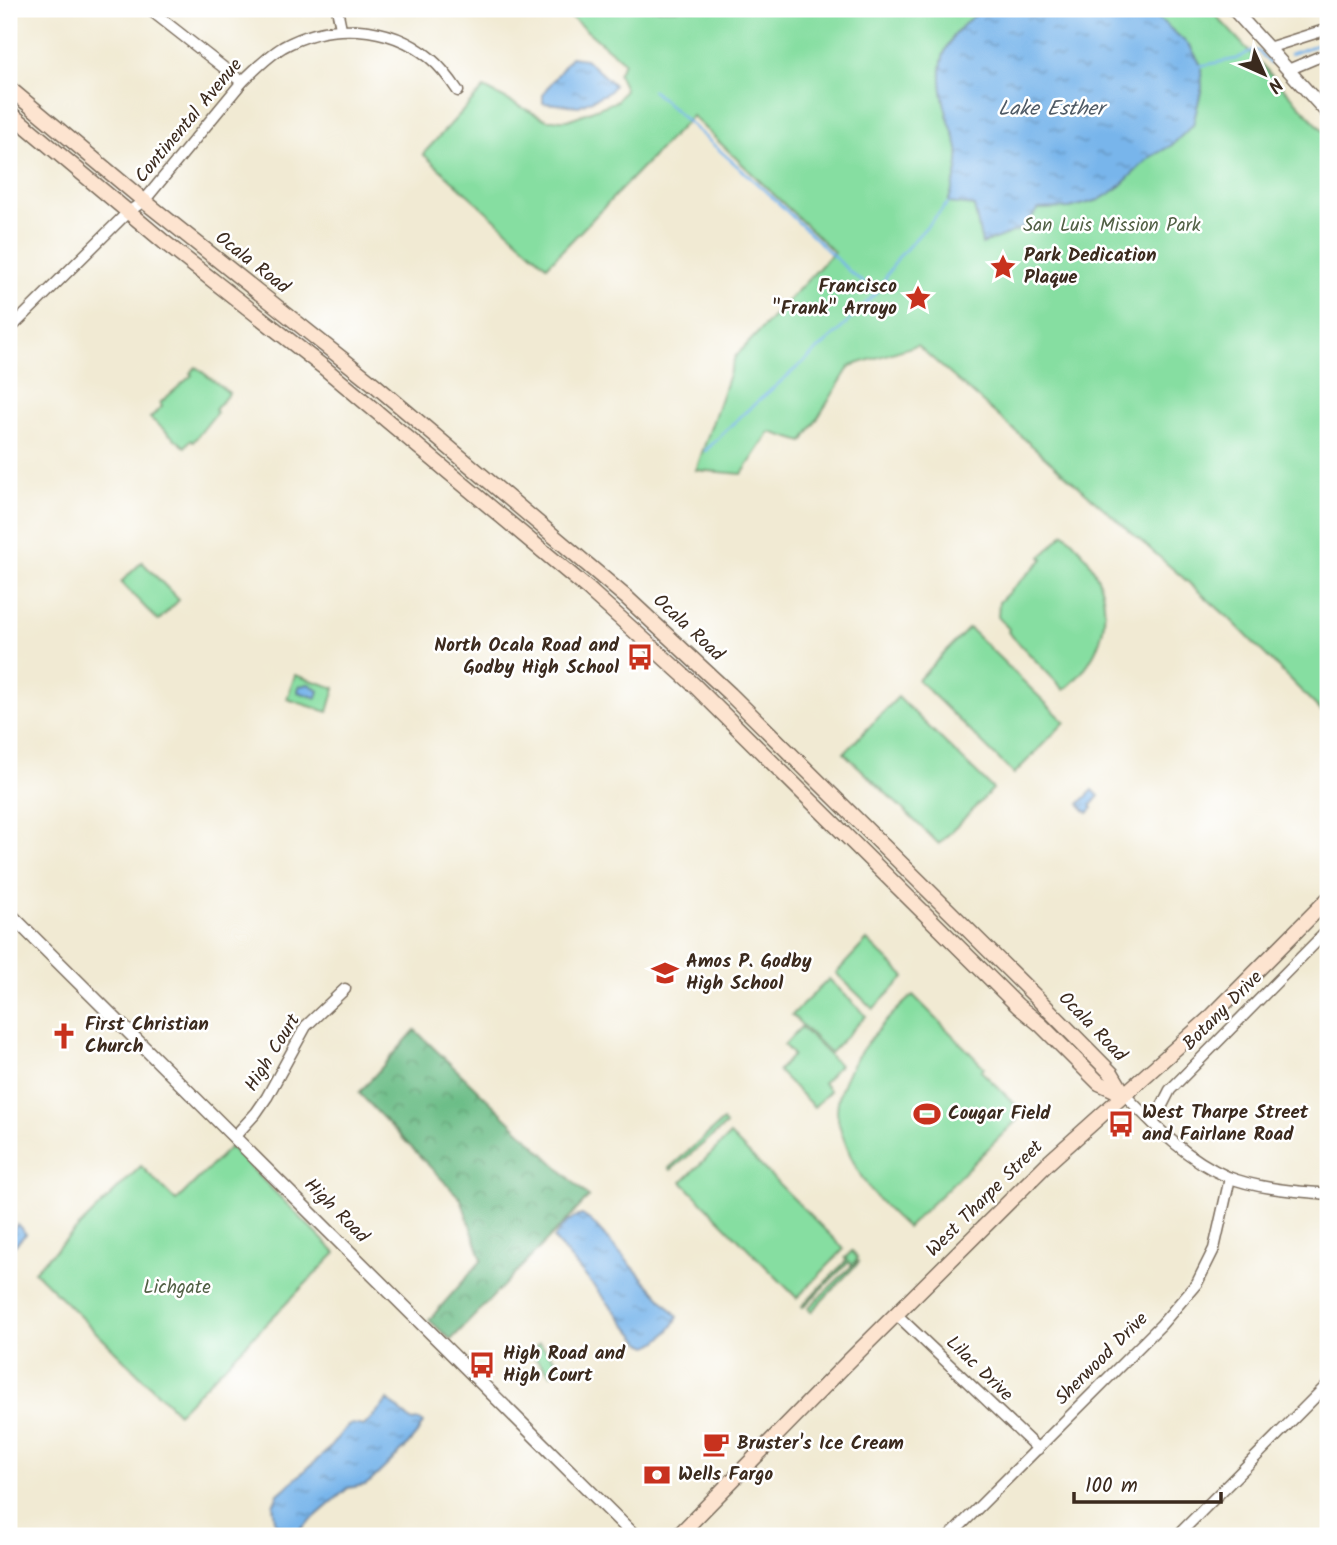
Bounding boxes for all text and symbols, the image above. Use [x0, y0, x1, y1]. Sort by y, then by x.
north arrow [1228, 38, 1298, 108]
street label: Continental Avenue [128, 52, 251, 190]
text: N [1260, 70, 1289, 99]
water label: Lake Esther [998, 93, 1108, 126]
park label: San Luis Mission Park [1023, 211, 1201, 241]
street label: Ocala Road [208, 224, 296, 302]
place label: Park Dedication Plaque [1024, 241, 1156, 293]
place icon: Park Dedication Plaque [988, 252, 1018, 282]
place label: Francisco "Frank" Arroyo [772, 272, 897, 324]
place icon: Francisco "Frank" Arroyo [903, 283, 933, 313]
street label: Ocala Road [645, 587, 731, 669]
place label: North Ocala Road and Godby High School [434, 631, 620, 683]
bus stop icon: North Ocala Road and Godby High School [625, 642, 655, 672]
place label: Amos P. Godby High School [686, 947, 812, 999]
school or university icon: Amos P. Godby High School [650, 958, 680, 988]
street label: Botany Drive [1176, 964, 1270, 1058]
street label: Ocala Road [1051, 985, 1134, 1070]
street label: High Court [237, 1008, 309, 1098]
place label: First Christian Church [85, 1010, 209, 1062]
church icon: First Christian Church [49, 1021, 79, 1051]
place label: West Tharpe Street and Fairlane Road [1142, 1098, 1309, 1150]
sports icon: Cougar Field [912, 1099, 942, 1129]
place label: Cougar Field [948, 1099, 1051, 1129]
bus stop icon: West Tharpe Street and Fairlane Road [1106, 1109, 1136, 1139]
street label: West Tharpe Street [919, 1133, 1051, 1265]
street label: High Road [296, 1171, 376, 1251]
park label: Lichgate [143, 1273, 211, 1303]
street label: Sherwood Drive [1048, 1305, 1156, 1413]
street label: Lilac Drive [938, 1329, 1020, 1409]
place label: High Road and High Court [503, 1339, 626, 1391]
bus stop icon: High Road and High Court [467, 1350, 497, 1380]
cafe icon: Bruster's Ice Cream [701, 1429, 731, 1459]
place label: Bruster's Ice Cream [737, 1429, 904, 1459]
bank icon: Wells Fargo [642, 1460, 672, 1490]
place label: Wells Fargo [678, 1460, 773, 1490]
scale bar [1074, 1461, 1222, 1505]
text: 100 m [1085, 1470, 1138, 1503]

